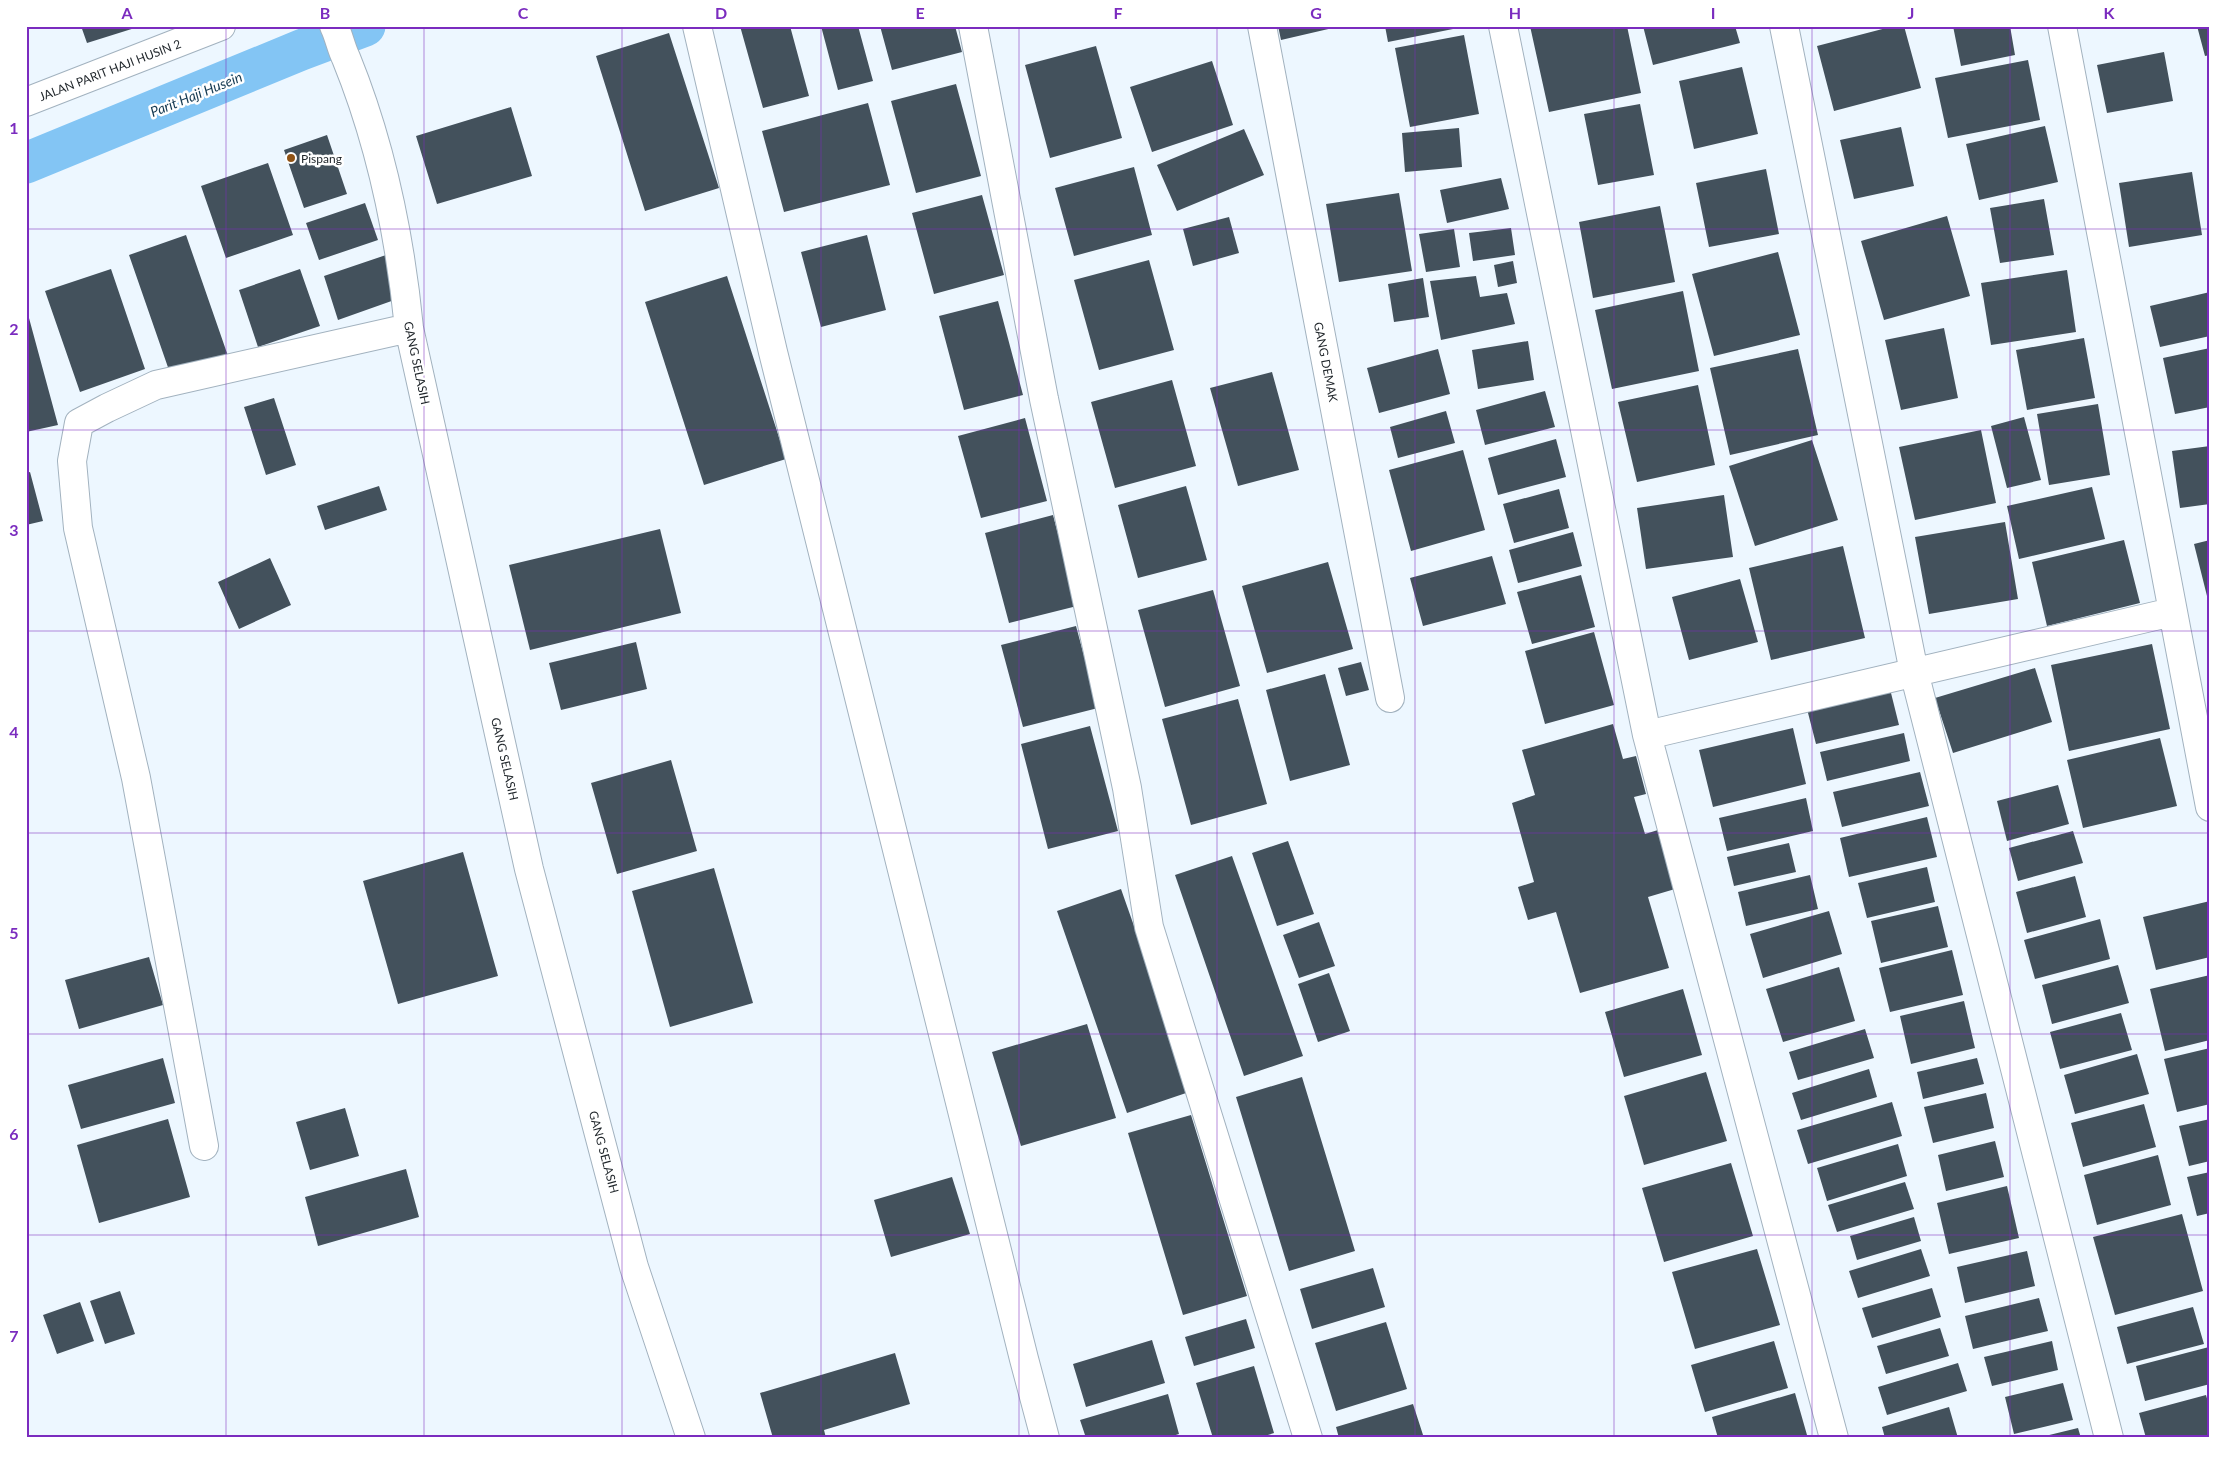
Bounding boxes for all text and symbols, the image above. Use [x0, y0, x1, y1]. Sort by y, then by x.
text: A [120, 3, 133, 22]
text: B [320, 3, 330, 22]
text: C [518, 3, 529, 22]
text: D [715, 3, 727, 22]
text: E [915, 3, 925, 22]
text: F [1113, 3, 1123, 22]
text: G [1310, 3, 1322, 22]
text: H [1509, 3, 1521, 22]
text: I [1711, 3, 1715, 22]
text: J [1908, 3, 1914, 22]
text: K [2104, 3, 2116, 22]
street label: JALAN PARIT HAJI HUSIN 2 [37, 36, 183, 104]
water label: Parit Haji Husein [148, 68, 244, 120]
text: 1 [9, 118, 19, 137]
place label: Pispang [301, 151, 342, 166]
marker: Pispang [285, 152, 297, 164]
text: 2 [9, 319, 19, 338]
street label: GANG SELASIH [401, 320, 433, 406]
street label: GANG DEMAK [1311, 321, 1341, 403]
text: 3 [9, 520, 19, 539]
street label: GANG SELASIH [488, 716, 522, 802]
text: 4 [9, 722, 19, 741]
text: 5 [9, 923, 19, 942]
street label: GANG SELASIH [586, 1109, 622, 1195]
text: 6 [9, 1124, 19, 1143]
text: 7 [9, 1326, 19, 1345]

